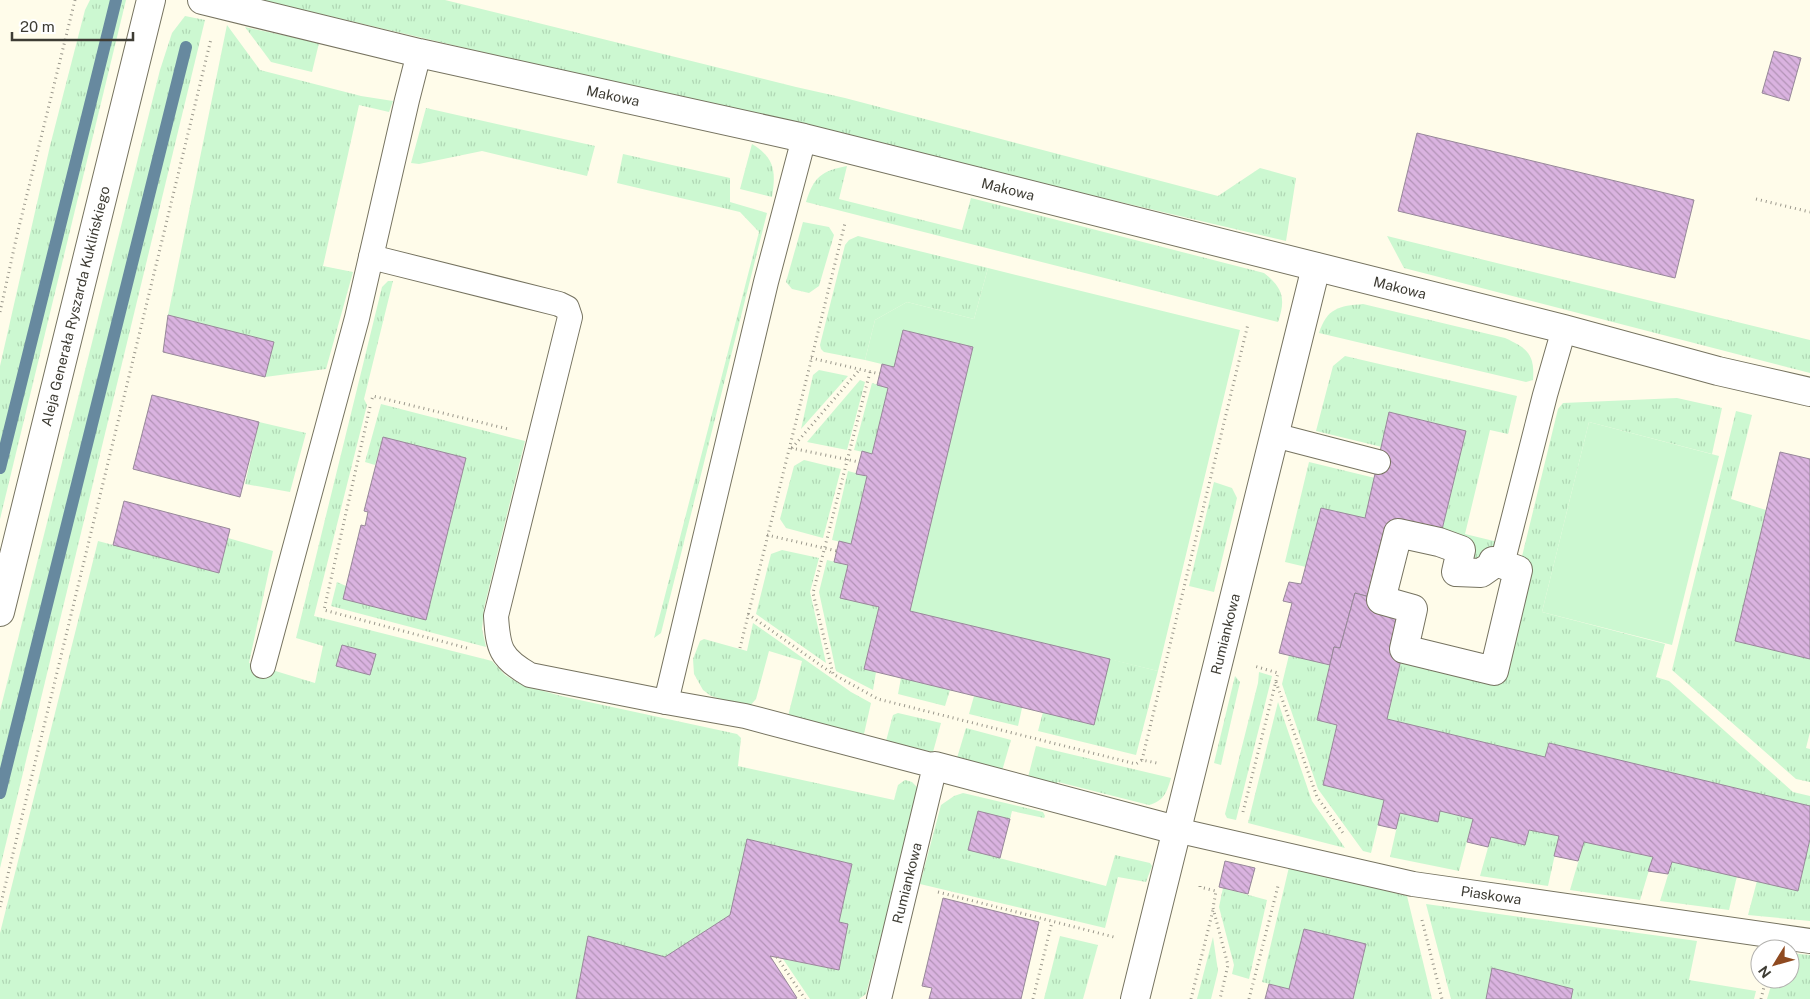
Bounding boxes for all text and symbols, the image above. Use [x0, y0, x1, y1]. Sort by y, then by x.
scale bar [12, 10, 134, 42]
text: 20 m [20, 18, 55, 35]
street label: Makowa [585, 82, 641, 109]
street label: Makowa [980, 175, 1036, 204]
street label: Aleja Generała Ryszarda Kuklińskiego [38, 184, 113, 428]
street label: Makowa [1372, 273, 1428, 302]
street label: Rumiankowa [1208, 592, 1243, 676]
street label: Rumiankowa [889, 841, 925, 925]
street label: Piaskowa [1460, 883, 1522, 907]
north arrow [1750, 939, 1800, 989]
text: N [1755, 963, 1774, 981]

